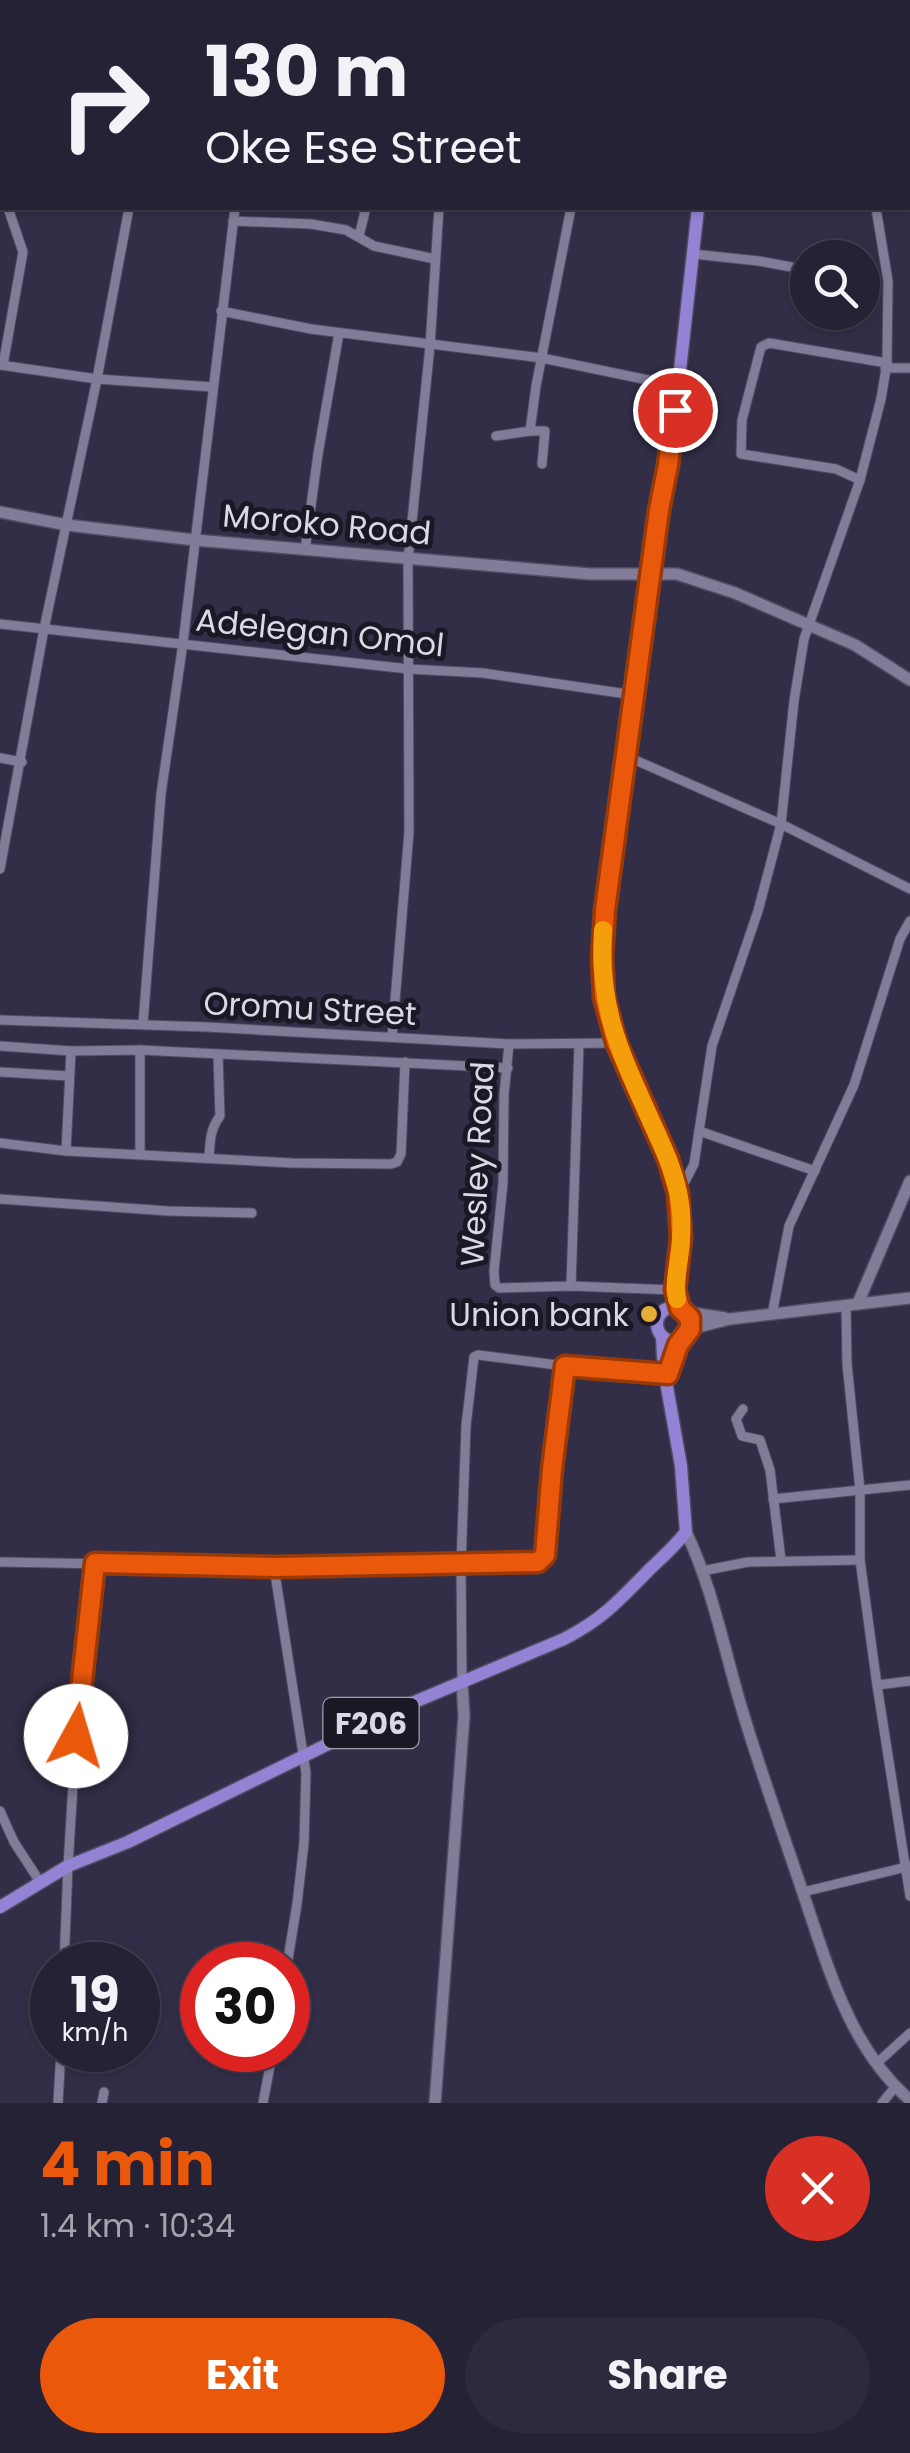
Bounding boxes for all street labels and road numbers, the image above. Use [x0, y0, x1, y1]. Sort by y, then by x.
street label: Moroko Road [221, 492, 433, 556]
street label: Adelegan Omol [194, 597, 446, 667]
street label: Oromu Street [202, 980, 418, 1036]
street label: Wesley Road [449, 1060, 505, 1268]
road number: F206 [324, 1698, 418, 1748]

